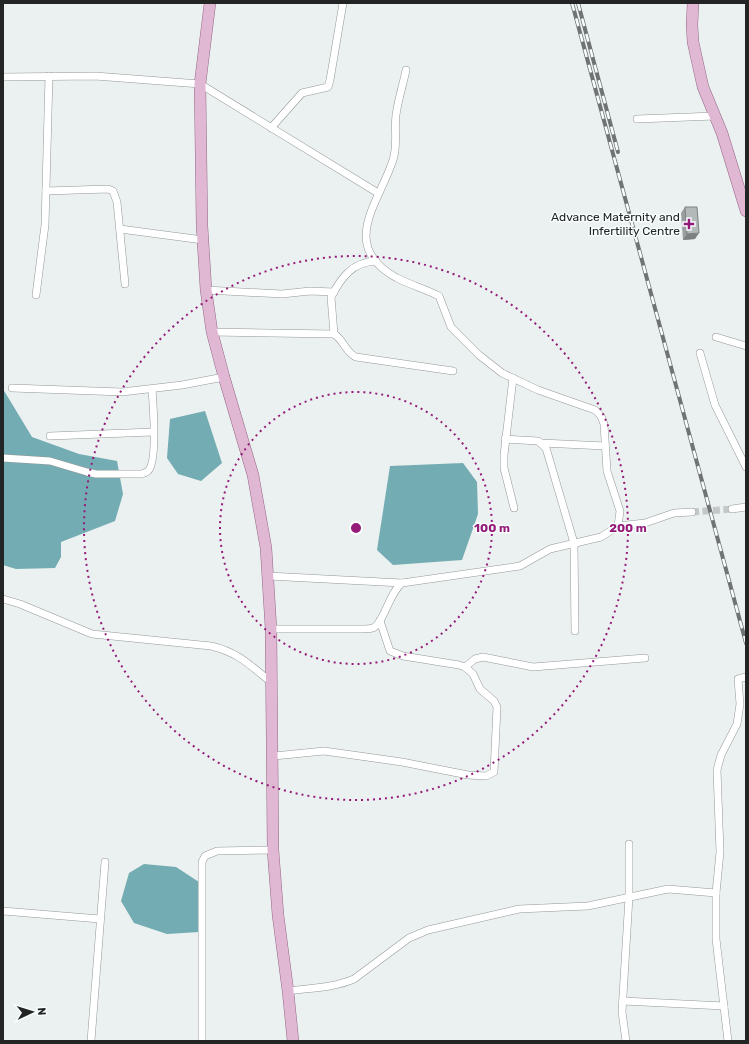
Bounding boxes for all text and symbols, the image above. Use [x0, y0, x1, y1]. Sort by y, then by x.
place label: Advance Maternity and Infertility Centre [551, 210, 680, 238]
marker: Advance Maternity and Infertility Centre [683, 218, 695, 230]
centre of rings [349, 521, 363, 535]
text: 100 m [474, 521, 510, 535]
text: 200 m [609, 521, 647, 535]
north arrow [12, 992, 52, 1032]
text: N [35, 1007, 48, 1016]

